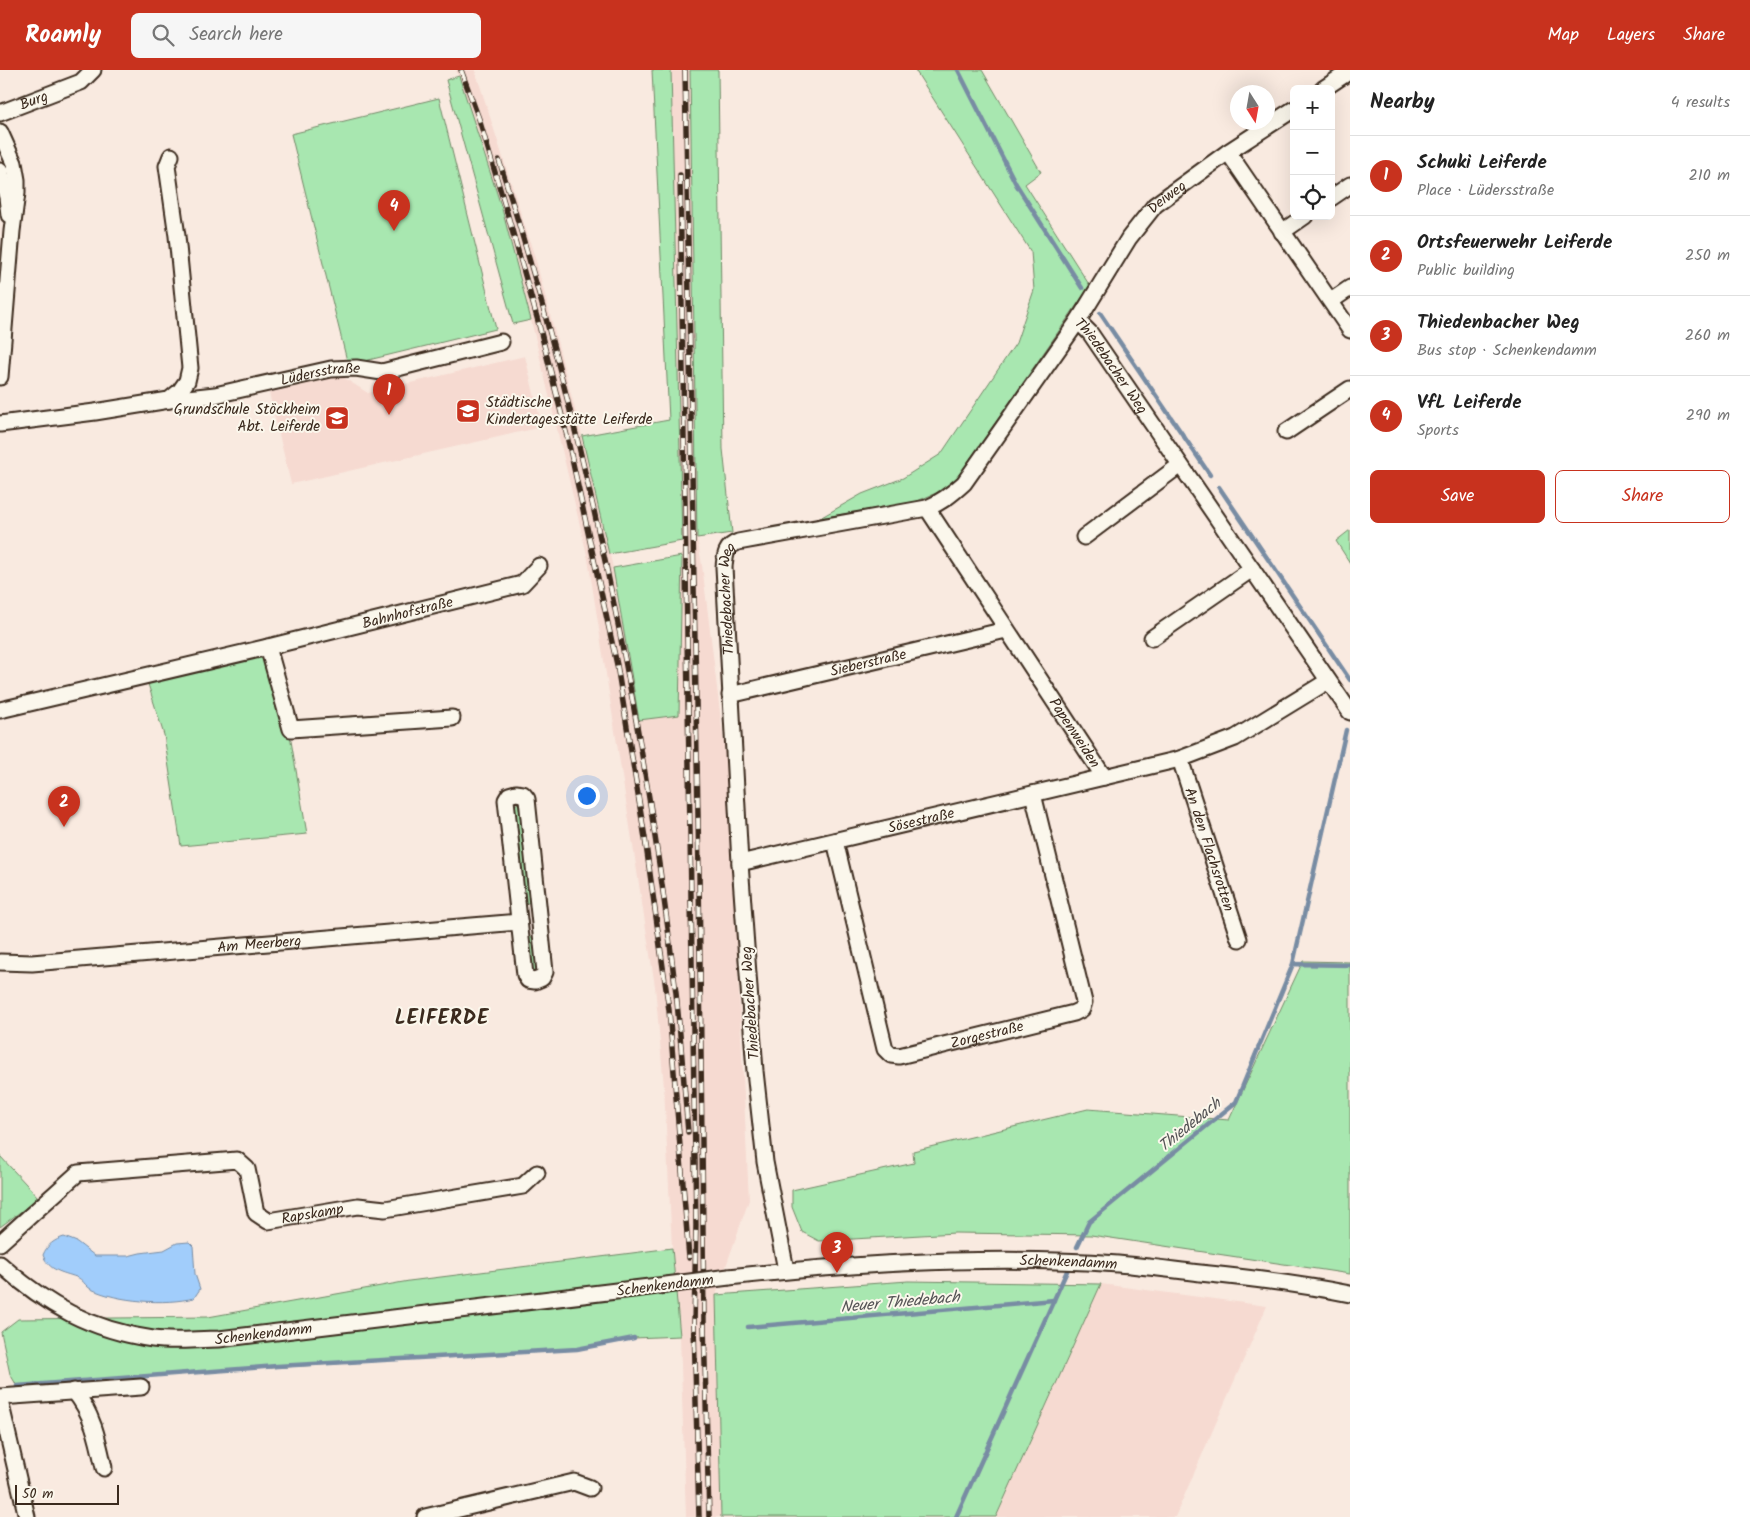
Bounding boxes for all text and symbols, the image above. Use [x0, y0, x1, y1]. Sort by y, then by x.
search box [131, 13, 481, 58]
text: Roamly [25, 16, 101, 55]
text: Search here [189, 20, 283, 50]
icon: search [149, 21, 177, 49]
text: Map [1548, 21, 1579, 50]
text: Layers [1607, 21, 1655, 50]
text: Share [1683, 21, 1725, 50]
street label: Burg [16, 85, 52, 117]
north arrow [1230, 85, 1275, 130]
map controls [1290, 85, 1335, 220]
button: + [1290, 85, 1335, 130]
text: Nearby [1370, 86, 1435, 119]
text: 4 results [1671, 90, 1730, 115]
button: − [1290, 130, 1335, 175]
text: Schuki Leiferde [1417, 148, 1547, 178]
text: 1 [1384, 163, 1388, 188]
text: 210 m [1689, 163, 1730, 188]
street label: Deiweg [1141, 175, 1192, 219]
button: locate [1290, 175, 1335, 220]
text: Place · Lüdersstraße [1417, 178, 1554, 203]
pin: 4 [378, 190, 410, 231]
text: Ortsfeuerwehr Leiferde [1417, 228, 1612, 258]
text: 2 [1381, 243, 1391, 268]
text: 250 m [1685, 243, 1730, 268]
text: Public building [1417, 258, 1515, 283]
text: Thiedenbacher Weg [1417, 308, 1580, 338]
street label: Thiedebacher Weg [1068, 313, 1153, 419]
text: 3 [1382, 323, 1390, 348]
text: 260 m [1685, 323, 1730, 348]
text: Bus stop · Schenkendamm [1417, 338, 1597, 363]
street label: Lüdersstraße [278, 357, 362, 393]
pin: 1 [373, 374, 405, 415]
text: VfL Leiferde [1417, 388, 1522, 418]
place label: Städtische Kindertagesstätte Leiferde [486, 391, 653, 432]
place label: Grundschule Stöckheim Abt. Leiferde [174, 398, 320, 439]
school or university icon: Städtische Kindertagesstätte Leiferde [455, 398, 481, 424]
text: 4 [1382, 403, 1390, 428]
text: 290 m [1686, 403, 1730, 428]
school or university icon: Grundschule Stöckheim Abt. Leiferde [324, 405, 350, 431]
text: Sports [1417, 418, 1459, 443]
button: Save [1370, 470, 1545, 523]
button: Share [1555, 470, 1730, 523]
street label: Thiedebacher Weg [713, 536, 742, 656]
street label: Bahnhofstraße [360, 590, 456, 636]
street label: Sieberstraße [828, 643, 909, 684]
street label: Papenweiden [1042, 693, 1106, 773]
your location [574, 783, 600, 809]
street label: An den Flachsrotten [1177, 784, 1240, 915]
pin: 2 [48, 786, 80, 827]
street label: Sösestraße [886, 802, 957, 841]
street label: Am Meerberg [216, 929, 302, 960]
street label: Thiedebacher Weg [735, 945, 767, 1060]
district label: LEIFERDE [395, 1003, 489, 1035]
street label: Zorgestraße [948, 1015, 1027, 1056]
water label: Thiedebach [1153, 1091, 1228, 1158]
street label: Rapskamp [280, 1198, 345, 1232]
pin: 3 [821, 1232, 853, 1273]
street label: Schenkendamm [1019, 1249, 1118, 1277]
street label: Schenkendamm [615, 1268, 715, 1304]
water label: Neuer Thiedebach [839, 1285, 962, 1320]
street label: Schenkendamm [215, 1317, 314, 1352]
scale bar [15, 1482, 119, 1505]
text: 50 m [22, 1483, 53, 1505]

